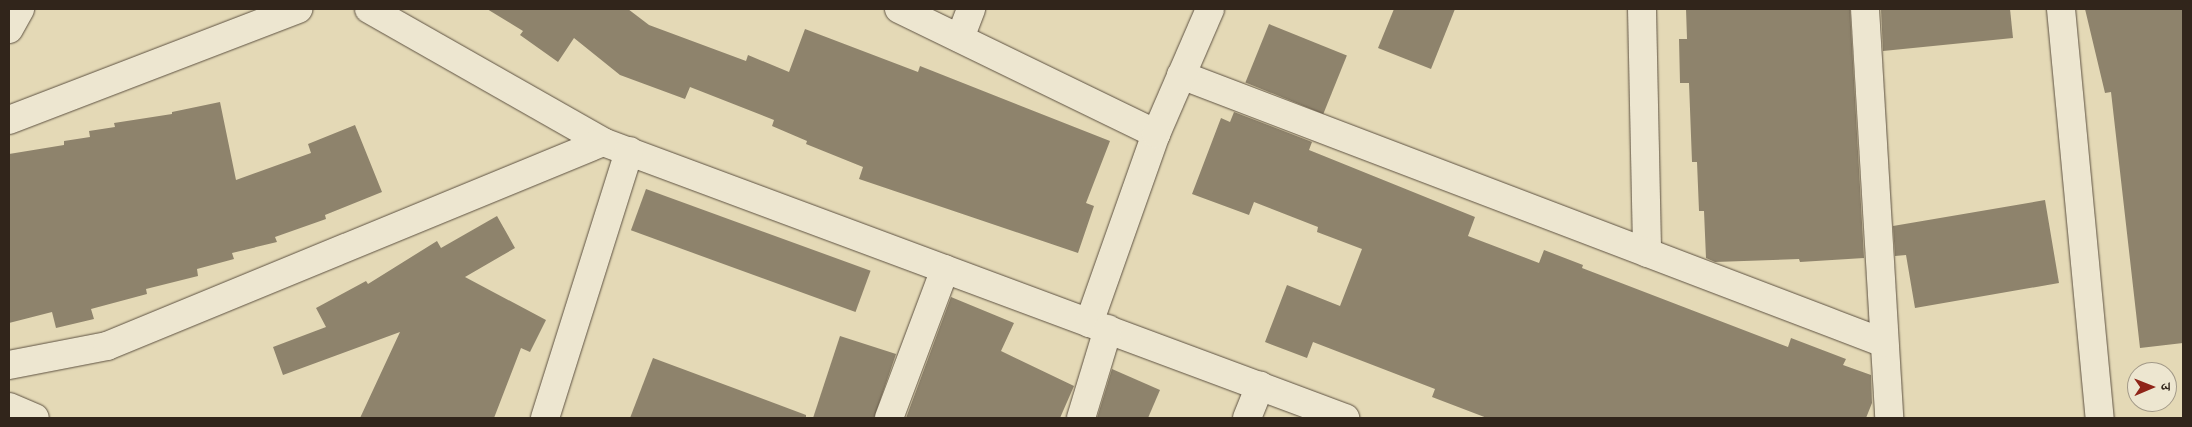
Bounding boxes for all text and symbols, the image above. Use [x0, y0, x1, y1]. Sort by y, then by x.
north arrow [2127, 362, 2177, 412]
text: उ [2156, 383, 2176, 390]

